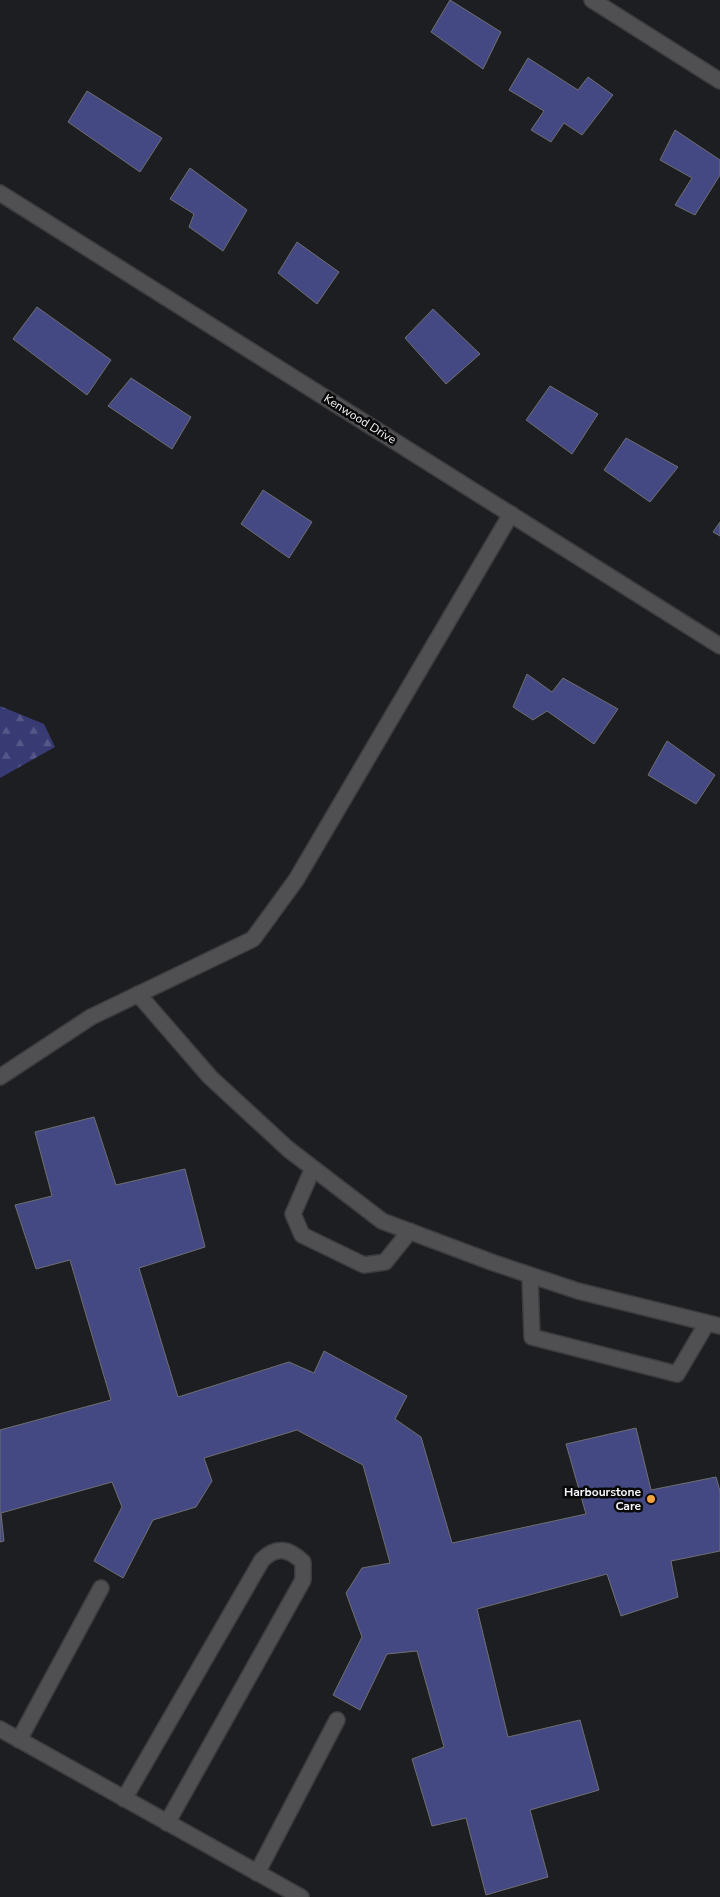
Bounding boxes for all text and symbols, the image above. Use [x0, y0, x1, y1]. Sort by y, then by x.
street label: Kenwood Drive [321, 390, 399, 448]
place label: Harbourstone Care [564, 1484, 641, 1514]
marker: Harbourstone Care [645, 1493, 657, 1505]

